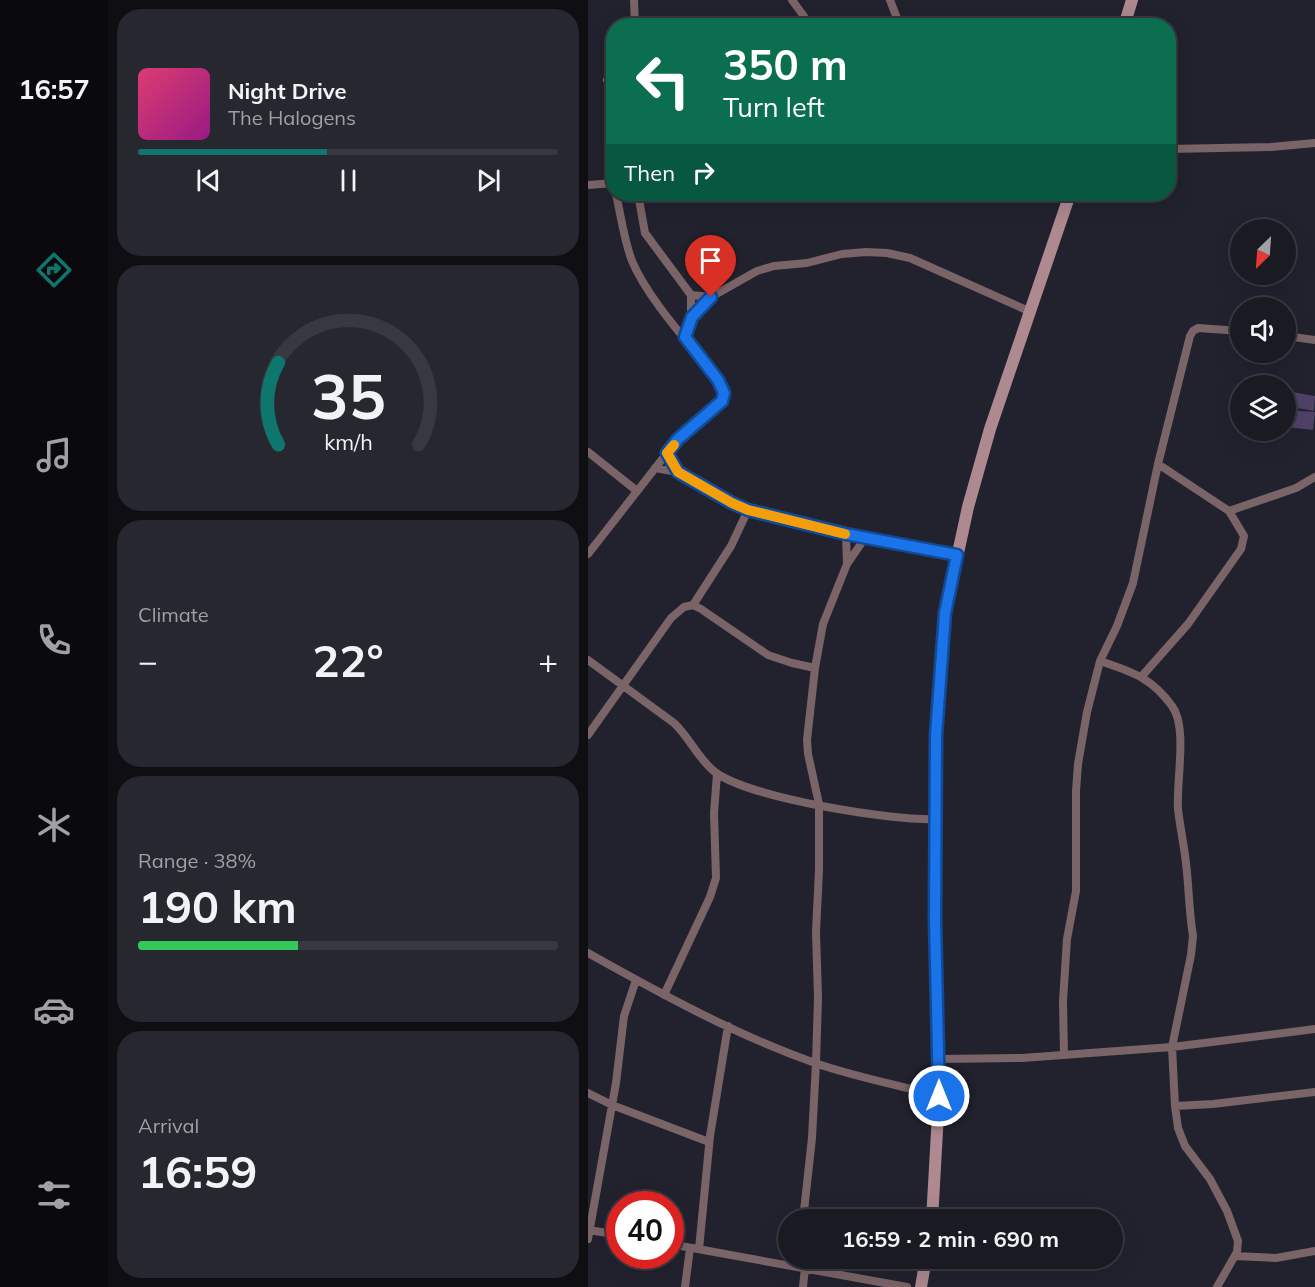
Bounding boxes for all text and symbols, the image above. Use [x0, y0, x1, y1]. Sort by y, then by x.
text: 350 m [723, 38, 848, 91]
icon: left [624, 42, 702, 120]
text: 16:57 [18, 72, 90, 106]
text: Night Drive [228, 77, 347, 105]
text: Turn left [723, 90, 825, 124]
text: The Halogens [228, 105, 356, 130]
icon: right [687, 156, 720, 189]
text: Then [624, 159, 675, 187]
icon: previous [192, 164, 225, 197]
icon: pause [332, 164, 365, 197]
icon: next [472, 164, 505, 197]
north arrow [1230, 219, 1296, 285]
map controls [1230, 219, 1296, 441]
pin [685, 235, 736, 297]
icon: arrive [694, 244, 727, 277]
icon: directions [33, 249, 75, 291]
button: sound [1230, 297, 1296, 363]
text: 35 [311, 356, 385, 435]
button: layers [1230, 375, 1296, 441]
text: km/h [324, 428, 372, 455]
icon: music [33, 434, 75, 476]
text: Climate [138, 602, 209, 627]
icon: phone [33, 619, 75, 661]
text: 22° [312, 632, 384, 688]
text: − [138, 640, 158, 681]
text: + [538, 640, 558, 681]
icon: climate [33, 804, 75, 846]
text: Range · 38% [138, 848, 256, 873]
text: 190 km [138, 878, 297, 934]
icon: car [33, 989, 75, 1031]
position arrow [907, 1064, 971, 1128]
text: Arrival [138, 1113, 199, 1138]
text: 16:59 [138, 1143, 257, 1199]
icon: filters [33, 1174, 75, 1216]
speed limit sign: 40 [606, 1191, 684, 1269]
text: 16:59 · 2 min · 690 m [842, 1225, 1059, 1253]

